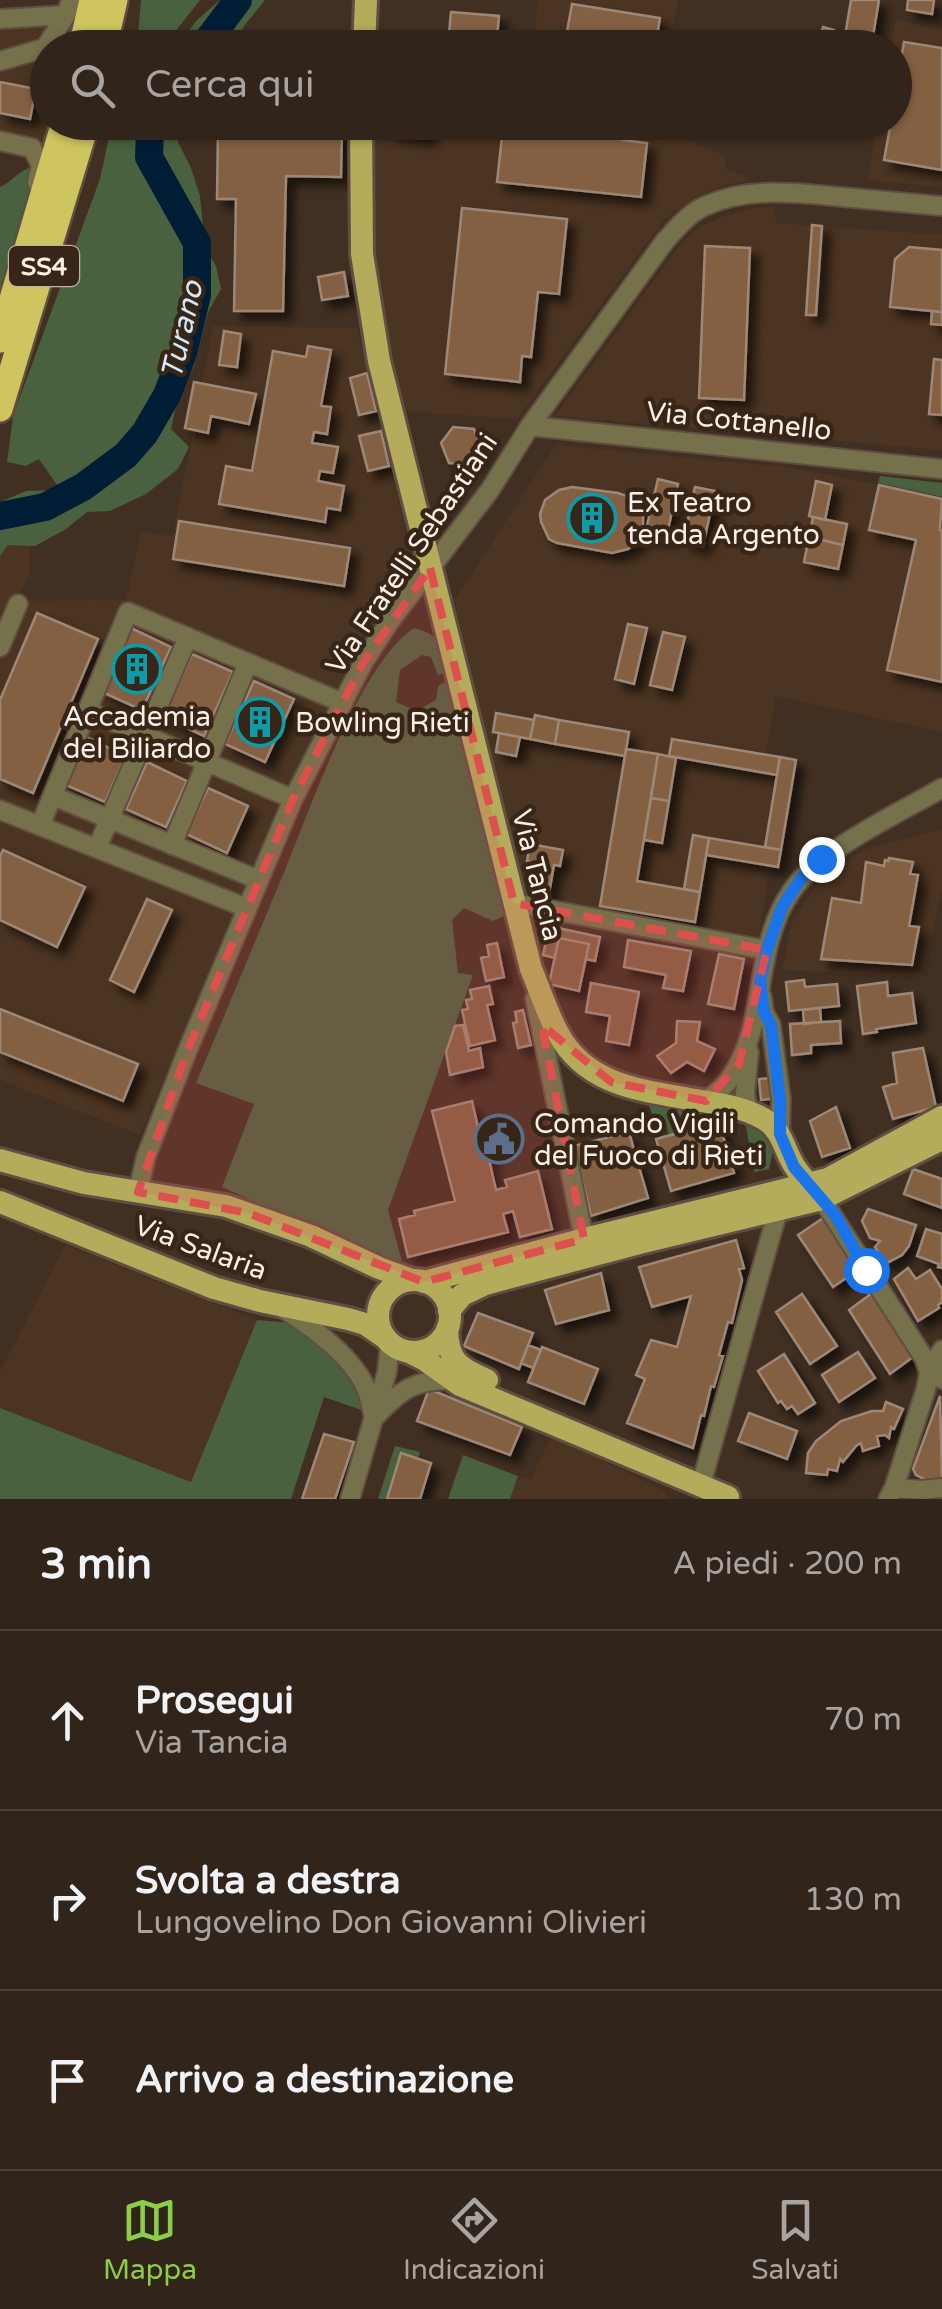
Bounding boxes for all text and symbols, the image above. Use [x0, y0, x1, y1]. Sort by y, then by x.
search box [30, 30, 912, 140]
icon: search [65, 58, 120, 113]
text: Cerca qui [145, 62, 314, 108]
road number: SS4 [9, 246, 79, 286]
water label: Turano [153, 276, 212, 383]
street label: Via Cottanello [645, 394, 833, 448]
street label: Via Fratelli Sebastiani [319, 427, 505, 681]
place label: Ex Teatro tenda Argento [627, 486, 820, 552]
building icon: Ex Teatro tenda Argento [566, 492, 618, 544]
building icon: Accademia del Biliardo [111, 643, 163, 695]
building icon: Bowling Rieti [234, 696, 286, 748]
place label: Accademia del Biliardo [63, 700, 211, 766]
place label: Bowling Rieti [295, 706, 470, 740]
street label: Via Tancia [504, 806, 570, 945]
route end [799, 837, 845, 883]
place label: Comando Vigili del Fuoco di Rieti [534, 1107, 763, 1173]
public building icon: Comando Vigili del Fuoco di Rieti [473, 1113, 525, 1165]
street label: Via Salaria [130, 1208, 271, 1288]
route start [844, 1248, 890, 1294]
text: 3 min [40, 1539, 152, 1590]
text: A piedi · 200 m [672, 1545, 902, 1583]
text: Prosegui [135, 1678, 294, 1724]
icon: ahead [40, 1693, 95, 1748]
text: 70 m [824, 1701, 902, 1739]
text: Via Tancia [135, 1724, 289, 1762]
text: Svolta a destra [135, 1858, 401, 1904]
icon: right [40, 1873, 95, 1928]
text: 130 m [804, 1881, 902, 1919]
text: Lungovelino Don Giovanni Olivieri [135, 1904, 647, 1942]
icon: arrive [40, 2053, 95, 2108]
text: Arrivo a destinazione [135, 2057, 514, 2103]
tab: Mappa [103, 2193, 197, 2287]
tab: Indicazioni [403, 2193, 545, 2287]
tab: Salvati [751, 2193, 839, 2287]

